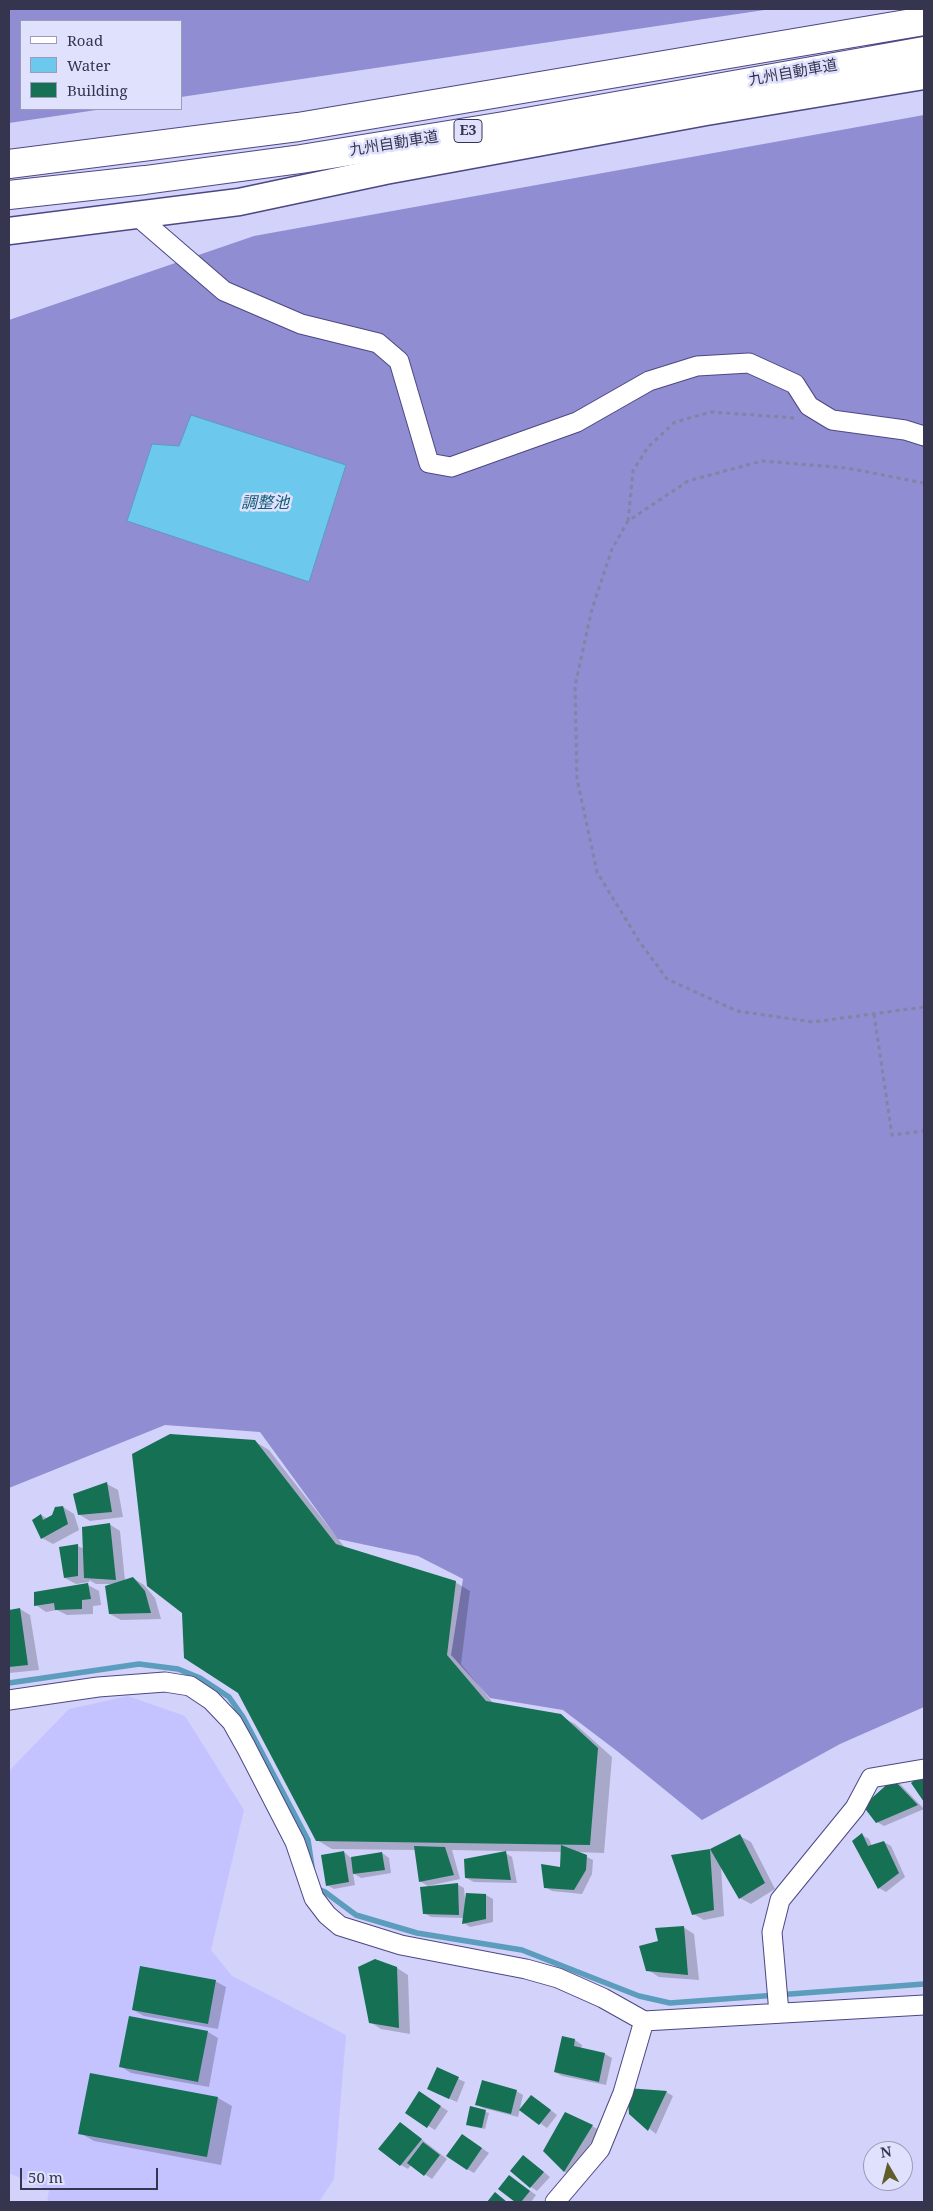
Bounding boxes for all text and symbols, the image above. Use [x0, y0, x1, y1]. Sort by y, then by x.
legend [20, 20, 182, 110]
text: Road [67, 30, 103, 50]
text: Water [67, 55, 110, 75]
street label: 九州自動車道 [747, 56, 839, 90]
text: Building [67, 80, 128, 100]
road number: E3 [454, 120, 482, 142]
street label: 九州自動車道 [348, 128, 440, 160]
water label: 調整池 [241, 493, 289, 513]
north arrow [863, 2141, 913, 2191]
text: N [879, 2141, 893, 2162]
scale bar [22, 2158, 160, 2190]
text: 50 m [28, 2167, 63, 2187]

